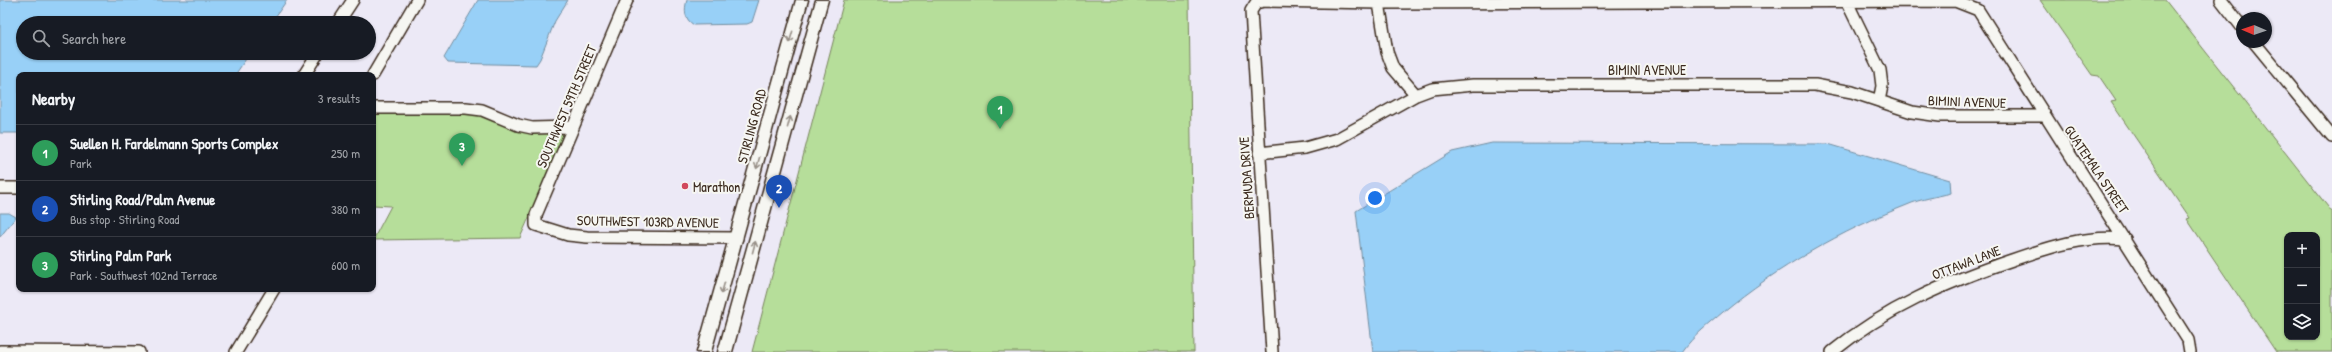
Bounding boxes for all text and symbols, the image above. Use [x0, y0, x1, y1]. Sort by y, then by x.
north arrow [2236, 12, 2272, 48]
search box [16, 16, 376, 60]
icon: search [30, 27, 52, 49]
text: Search here [62, 28, 126, 49]
one-way arrow [787, 31, 795, 44]
street label: SOUTHWEST 59TH STREET [532, 41, 601, 170]
street label: BIMINI AVENUE [1608, 60, 1686, 79]
street label: STIRLING ROAD [732, 86, 770, 165]
text: Nearby [32, 87, 75, 110]
text: 3 results [318, 89, 360, 107]
street label: BIMINI AVENUE [1928, 90, 2006, 112]
pin: 1 [987, 96, 1013, 129]
one-way arrow [785, 115, 793, 128]
street label: GUATEMALA STREET [2060, 121, 2134, 217]
text: Suellen H. Fardelmann Sports Complex [70, 133, 278, 154]
pin: 3 [449, 133, 475, 166]
street label: BERMUDA DRIVE [1234, 136, 1258, 220]
text: 1 [43, 144, 47, 162]
text: 250 m [331, 144, 360, 162]
text: Park [70, 154, 92, 172]
one-way arrow [754, 156, 761, 169]
pin: 2 [766, 175, 792, 208]
place label: Marathon [693, 177, 740, 196]
marker: Marathon [680, 181, 690, 191]
your location [1365, 188, 1385, 208]
text: Stirling Road/Palm Avenue [70, 189, 215, 210]
text: 2 [42, 200, 48, 218]
text: 380 m [331, 200, 360, 218]
text: Bus stop · Stirling Road [70, 210, 179, 228]
street label: SOUTHWEST 103RD AVENUE [577, 210, 719, 232]
map controls [2284, 232, 2320, 340]
button: + [2284, 232, 2320, 268]
street label: OTTAWA LANE [1929, 240, 2003, 284]
one-way arrow [751, 241, 759, 254]
text: Stirling Palm Park [70, 245, 171, 266]
text: 3 [42, 256, 48, 274]
text: 600 m [331, 256, 360, 274]
text: Park · Southwest 102nd Terrace [70, 266, 217, 284]
button: − [2284, 268, 2320, 304]
one-way arrow [718, 281, 726, 294]
button: layers [2284, 304, 2320, 340]

